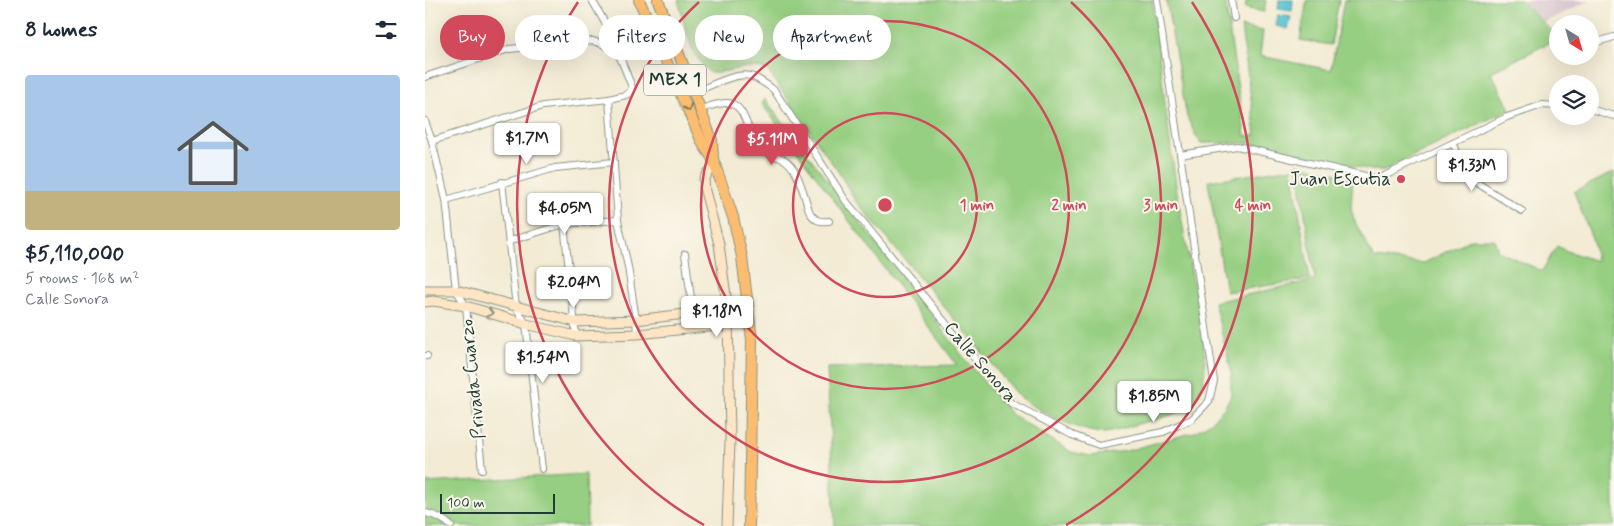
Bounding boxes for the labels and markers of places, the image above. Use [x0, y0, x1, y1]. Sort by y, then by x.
pin: $1.7M [492, 122, 562, 165]
pin: $5.11M [731, 124, 813, 166]
pin: $1.33M [1431, 150, 1513, 192]
place label: Juan Escutia [1289, 167, 1391, 192]
marker: Juan Escutia [1395, 173, 1407, 185]
pin: $4.05M [524, 192, 606, 235]
centre of rings [876, 196, 894, 214]
pin: $2.04M [533, 266, 615, 309]
pin: $1.18M [676, 296, 758, 338]
pin: $1.54M [502, 342, 584, 384]
pin: $1.85M [1113, 380, 1195, 423]

